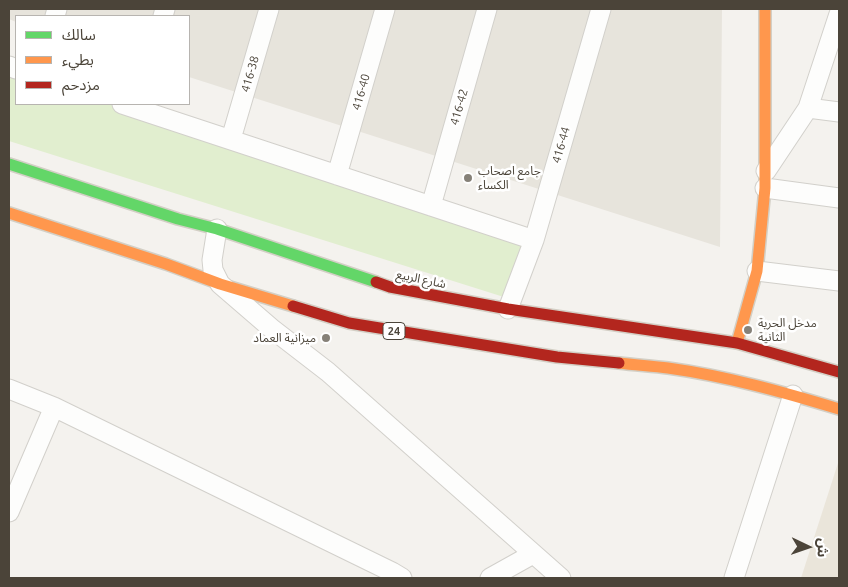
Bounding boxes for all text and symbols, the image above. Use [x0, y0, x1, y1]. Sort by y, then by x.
legend [15, 15, 190, 105]
text: سالك [62, 26, 96, 43]
text: بطيء [62, 51, 94, 68]
street label: 416-38 [238, 54, 262, 94]
street label: 416-40 [349, 72, 373, 112]
text: مزدحم [62, 76, 100, 93]
street label: 416-42 [447, 87, 471, 127]
street label: 416-44 [549, 125, 573, 165]
place label: جامع اصحاب الکساء [478, 164, 541, 192]
marker: جامع اصحاب الکساء [462, 172, 474, 184]
street label: شارع الربيع [395, 267, 447, 291]
place label: مدخل الحرية الثانية [758, 316, 817, 344]
road number: 24 [383, 322, 405, 340]
marker: مدخل الحرية الثانية [742, 324, 754, 336]
place label: ميزانية العماد [253, 331, 316, 345]
marker: ميزانية العماد [320, 332, 332, 344]
north arrow [783, 522, 833, 572]
text: ش [814, 538, 831, 558]

